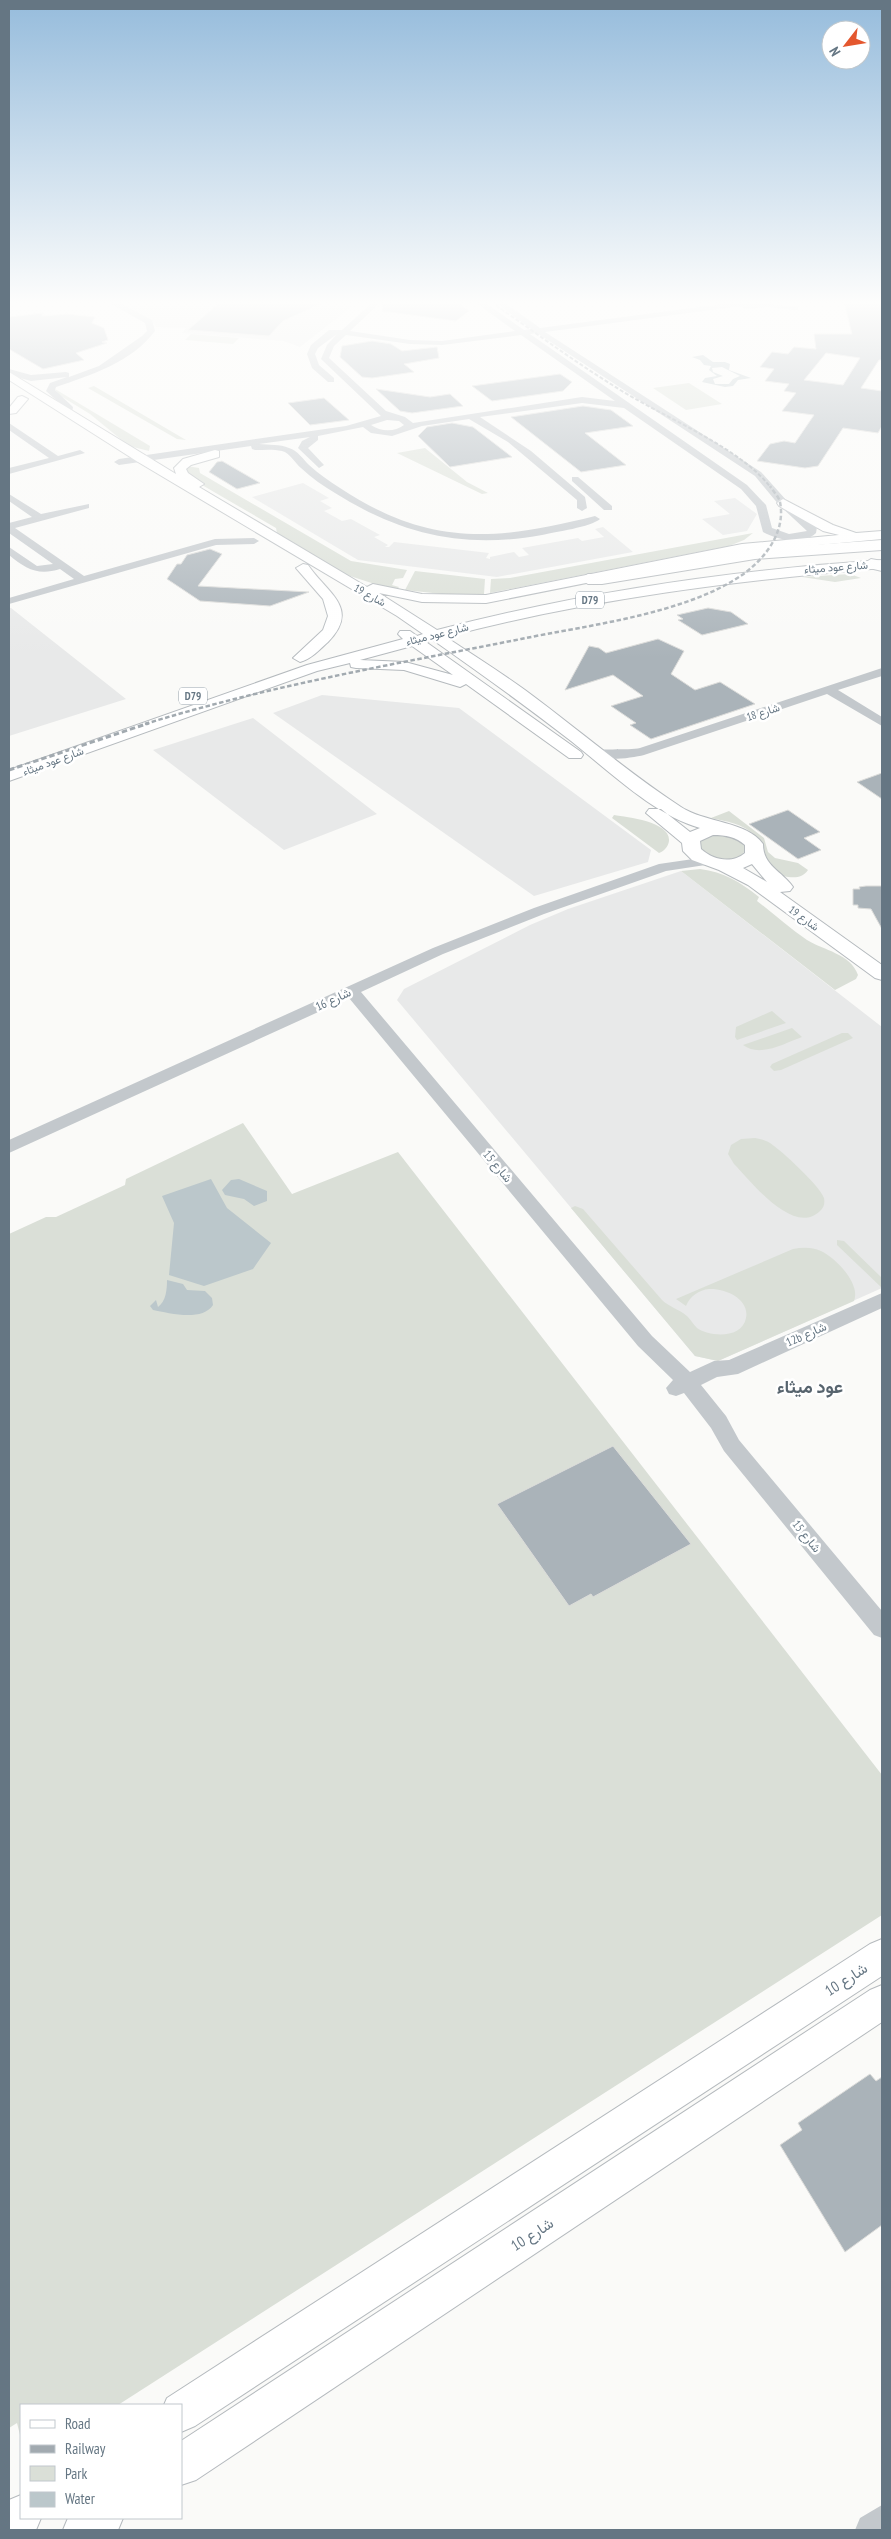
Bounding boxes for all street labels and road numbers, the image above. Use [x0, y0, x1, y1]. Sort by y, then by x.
street label: شارع عود ميثاء [804, 558, 869, 577]
street label: شارع 19 [351, 581, 389, 610]
road number: D79 [576, 592, 604, 608]
street label: شارع عود ميثاء [404, 619, 470, 650]
road number: D79 [179, 688, 207, 704]
street label: شارع 18 [744, 700, 782, 725]
street label: شارع عود ميثاء [20, 743, 86, 779]
street label: شارع 19 [785, 902, 822, 935]
street label: شارع 16 [313, 984, 354, 1016]
street label: شارع 15 [479, 1147, 516, 1186]
street label: 12b شارع [783, 1318, 829, 1351]
street label: شارع 15 [788, 1517, 825, 1557]
street label: شارع 10 [821, 1958, 872, 2001]
street label: شارع 10 [507, 2213, 558, 2256]

